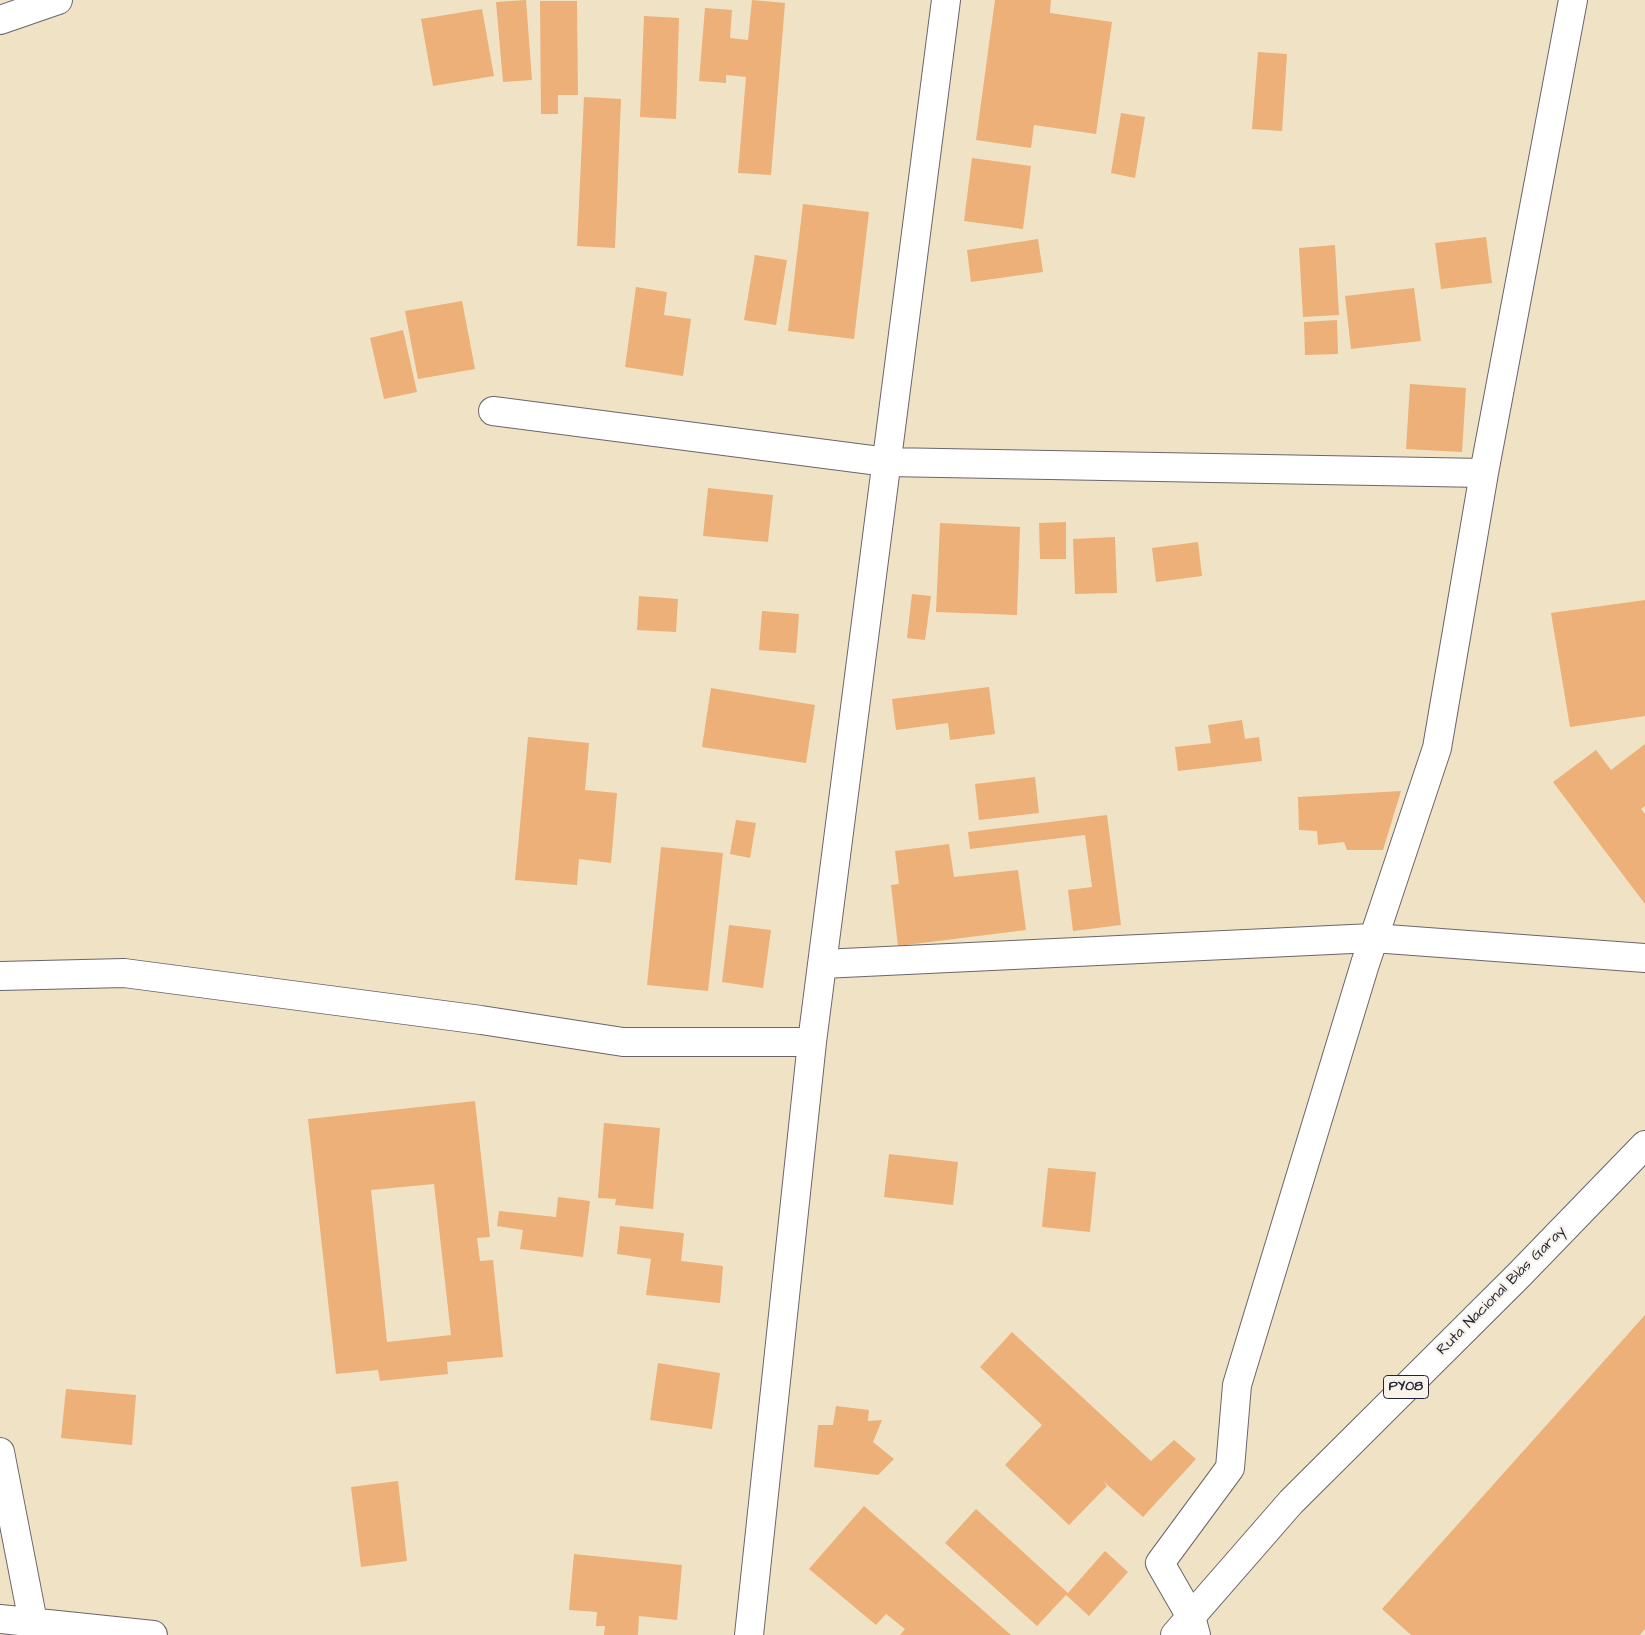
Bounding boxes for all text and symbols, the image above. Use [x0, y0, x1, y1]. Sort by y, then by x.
street label: Ruta Nacional Blás Garay [1434, 1223, 1570, 1359]
road number: PY08 [1384, 1375, 1428, 1398]

